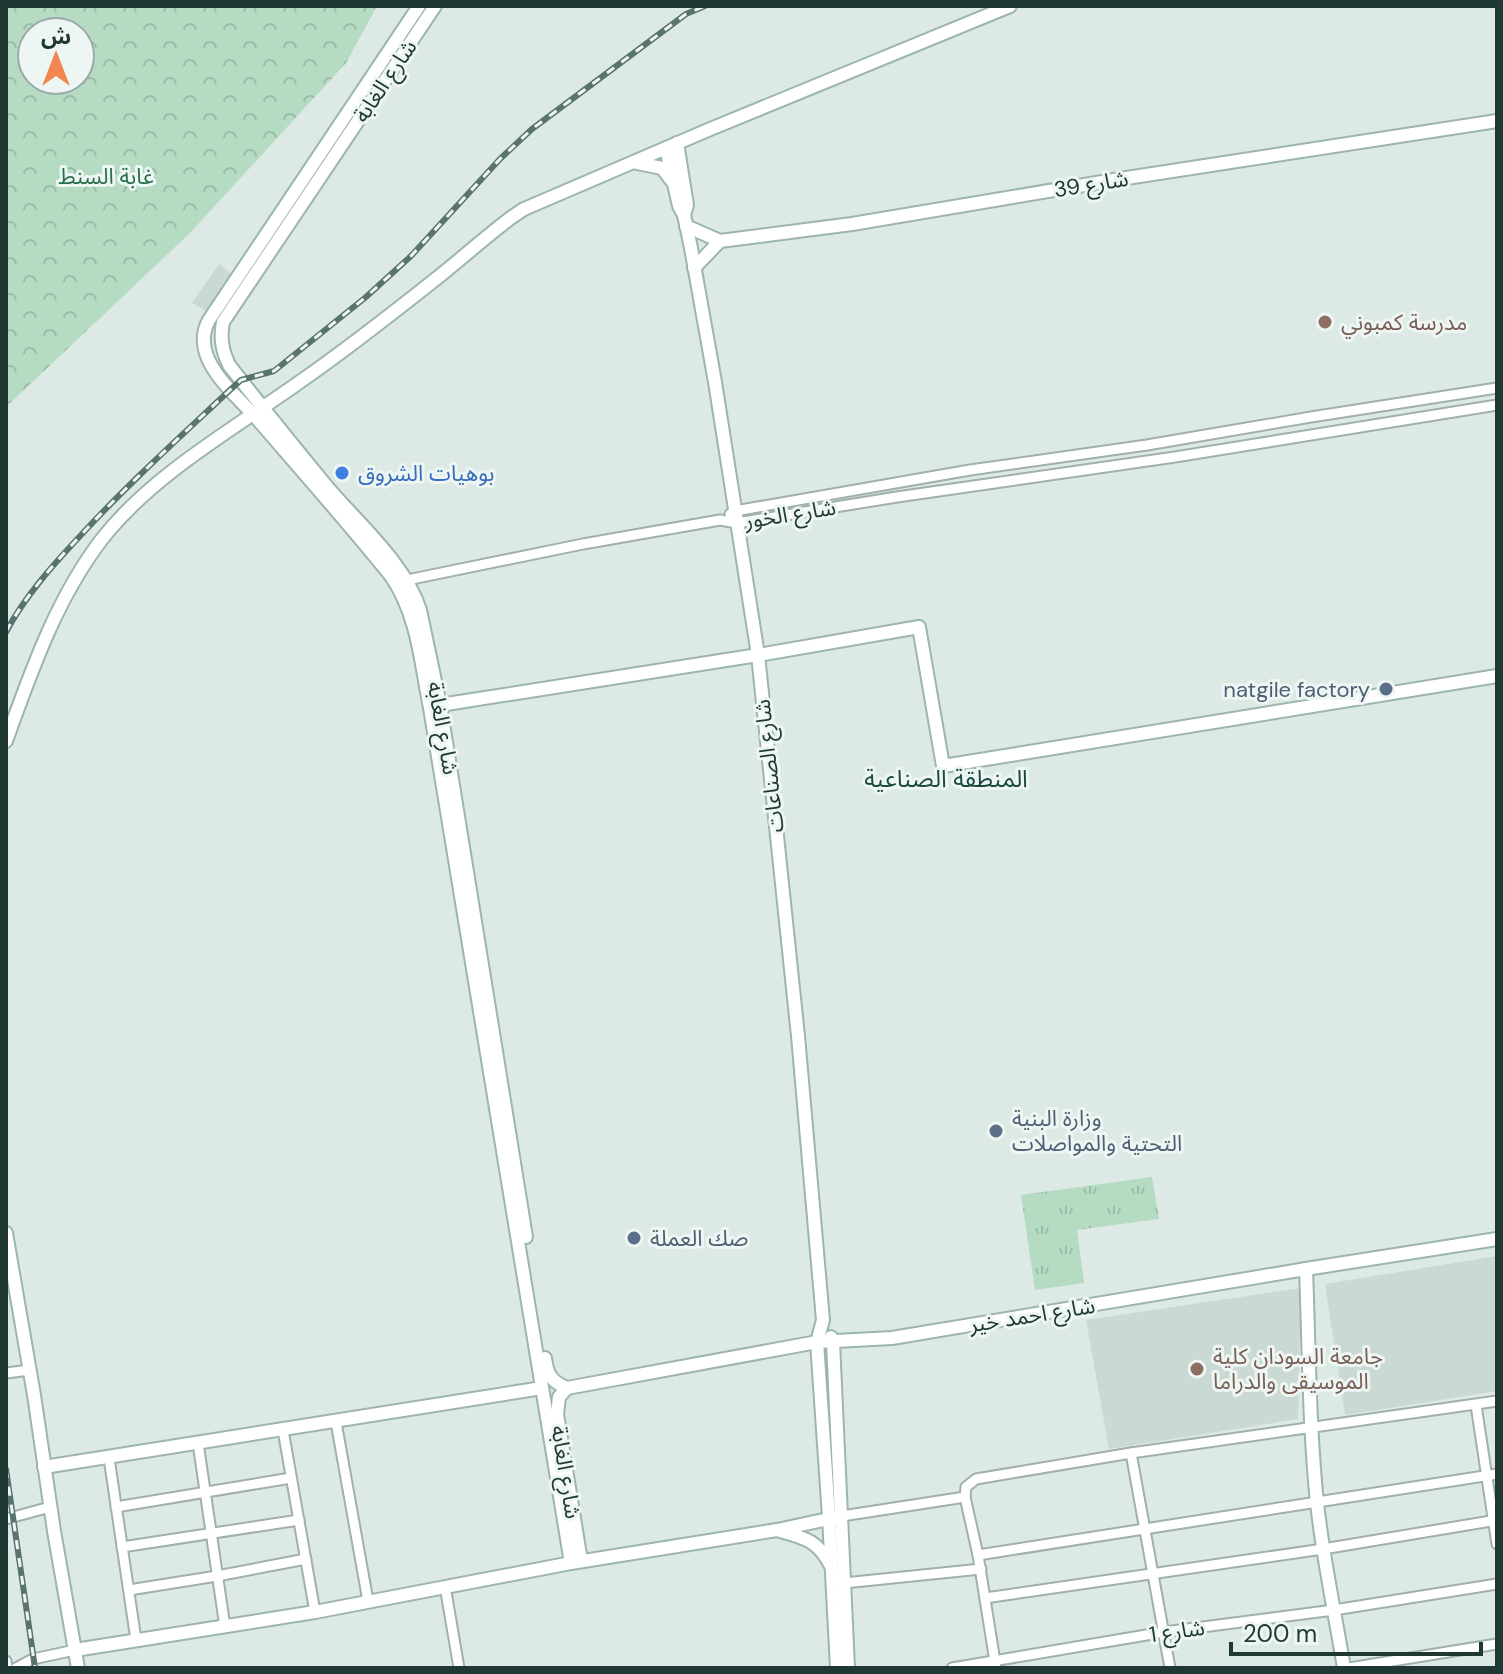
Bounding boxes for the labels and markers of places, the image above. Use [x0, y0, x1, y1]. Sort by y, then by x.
place label: مدرسة كمبوني [1341, 308, 1467, 339]
marker: مدرسة كمبوني [1316, 313, 1334, 331]
place label: بوهيات الشروق [358, 459, 494, 488]
marker: بوهيات الشروق [333, 464, 351, 482]
place label: natgile factory [1223, 675, 1370, 704]
marker: natgile factory [1377, 680, 1395, 698]
place label: وزارة البنية التحتية والمواصلات [1012, 1104, 1182, 1158]
marker: وزارة البنية التحتية والمواصلات [987, 1122, 1005, 1140]
place label: صك العملة [650, 1224, 748, 1253]
marker: صك العملة [625, 1229, 643, 1247]
place label: جامعة السودان كلية الموسيقى والدراما [1213, 1342, 1383, 1396]
marker: جامعة السودان كلية الموسيقى والدراما [1188, 1360, 1206, 1378]

